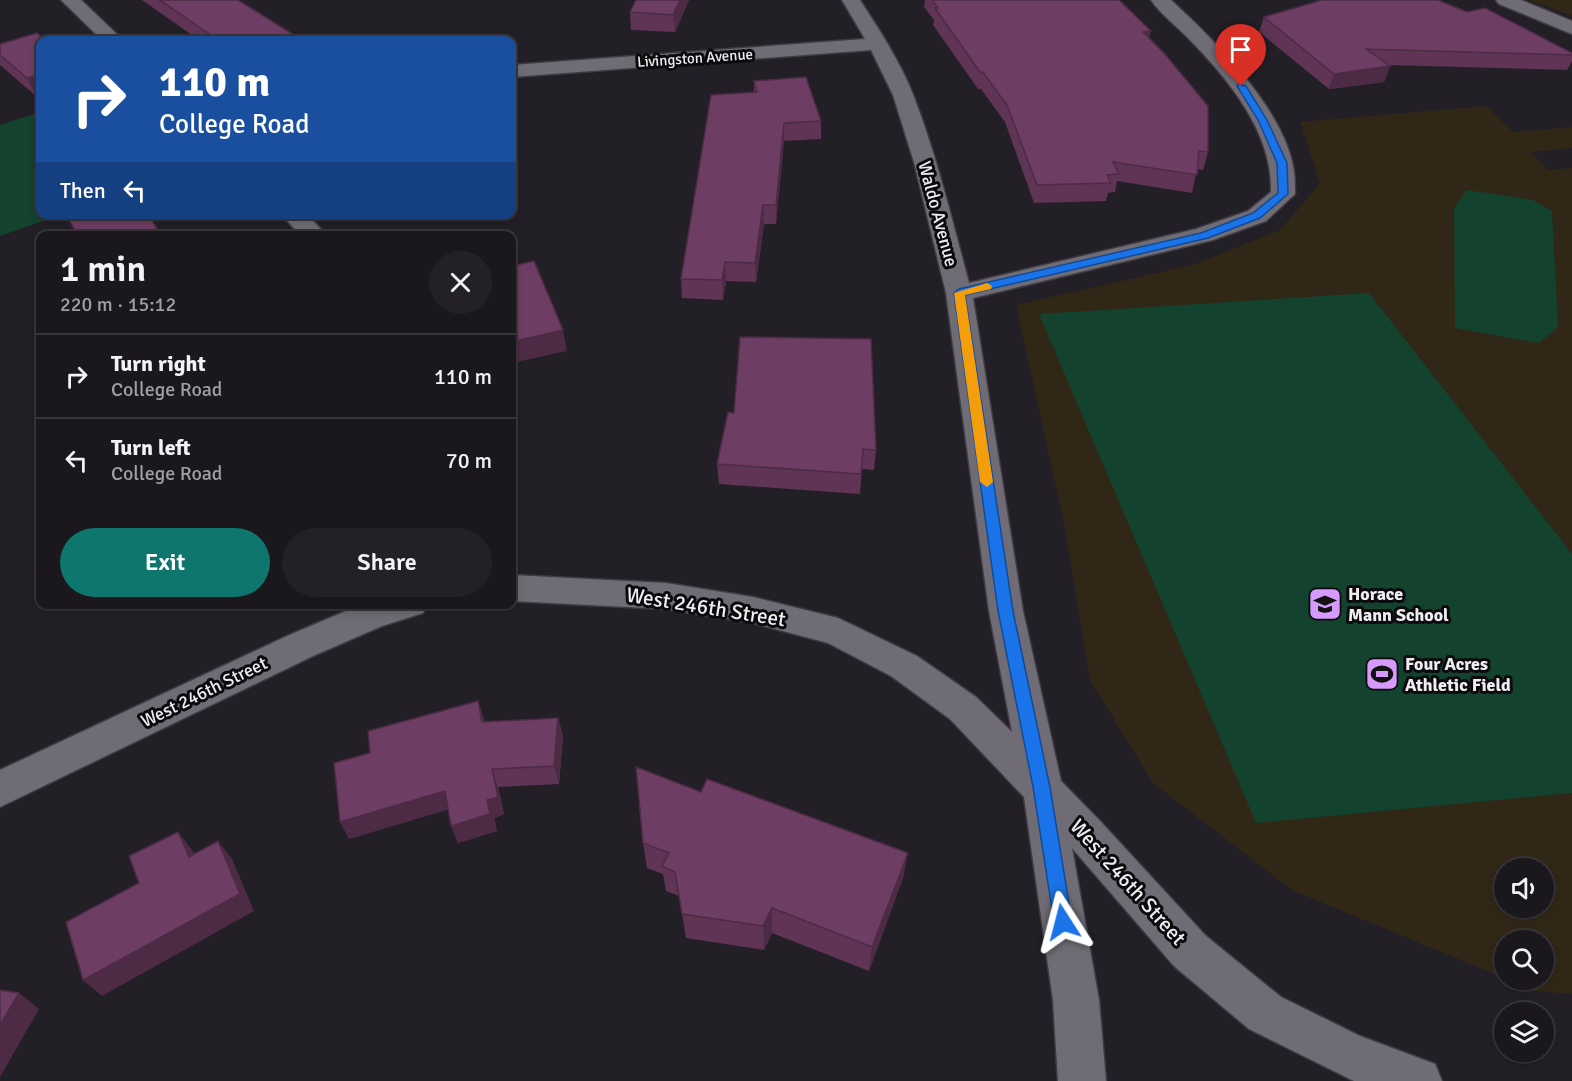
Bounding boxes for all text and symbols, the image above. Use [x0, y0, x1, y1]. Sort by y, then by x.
pin [1215, 24, 1266, 86]
icon: arrive [1224, 33, 1257, 66]
street label: Livingston Avenue [636, 45, 754, 71]
text: 110 m [159, 57, 270, 108]
icon: right [60, 60, 138, 138]
text: College Road [159, 108, 309, 141]
street label: Waldo Avenue [913, 159, 963, 269]
icon: left [118, 174, 151, 207]
text: Then [60, 177, 106, 204]
text: 1 min [60, 247, 146, 292]
button: close [429, 251, 492, 314]
text: 220 m · 15:12 [60, 292, 176, 317]
text: Turn right [111, 350, 206, 377]
icon: right [60, 360, 93, 393]
text: 110 m [434, 363, 492, 390]
text: College Road [111, 377, 222, 402]
text: Turn left [111, 434, 191, 461]
icon: left [60, 444, 93, 477]
text: 70 m [446, 447, 492, 474]
text: College Road [111, 461, 222, 486]
button: Exit [60, 528, 270, 597]
button: Share [282, 528, 492, 597]
street label: West 246th Street [625, 582, 787, 632]
place label: Horace Mann School [1348, 583, 1449, 626]
school or university icon: Horace Mann School [1307, 586, 1343, 622]
street label: West 246th Street [137, 652, 271, 732]
place label: Four Acres Athletic Field [1405, 653, 1511, 696]
sports icon: Four Acres Athletic Field [1364, 656, 1400, 692]
street label: West 246th Street [1065, 814, 1191, 950]
map controls [1494, 858, 1554, 1062]
button: sound [1494, 858, 1554, 918]
position arrow [1031, 890, 1095, 954]
button: search [1494, 930, 1554, 990]
button: layers [1494, 1002, 1554, 1062]

